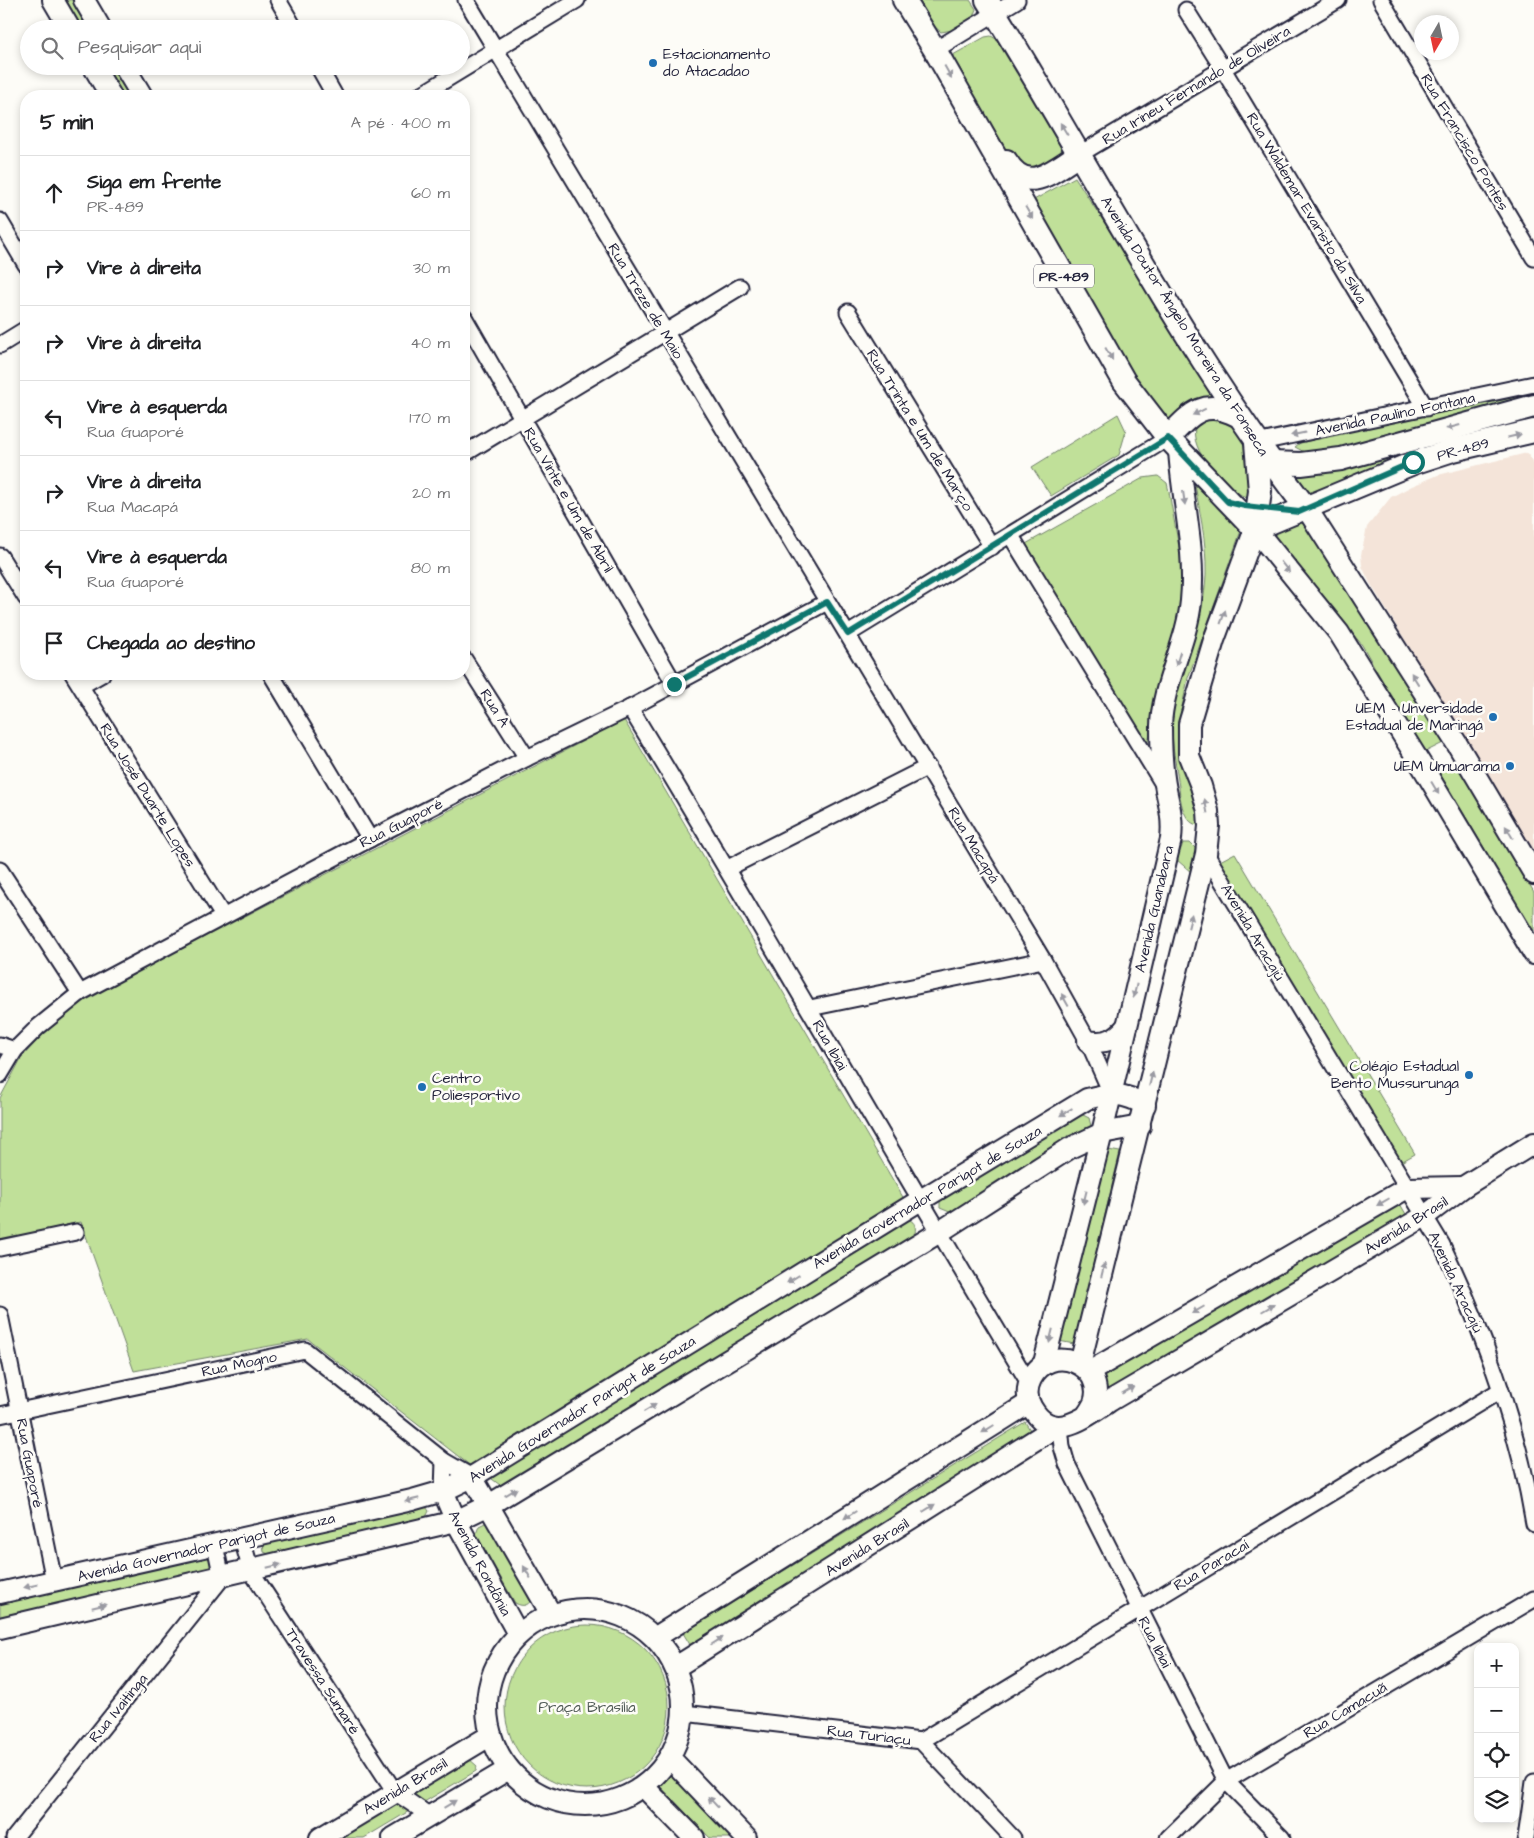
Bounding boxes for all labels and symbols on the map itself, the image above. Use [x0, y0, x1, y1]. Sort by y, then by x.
north arrow [1414, 15, 1459, 60]
street label: Rua Irineu Fernando de Oliveira [1098, 21, 1295, 150]
place label: Estacionamento do Atacadao [663, 44, 771, 82]
marker: Estacionamento do Atacadao [647, 57, 659, 69]
one-way arrow [943, 65, 952, 78]
street label: Rua Francisco Pontes [1415, 70, 1514, 215]
street label: Rua Waldemar Evaristo da Silva [1241, 109, 1372, 308]
one-way arrow [1060, 122, 1069, 135]
street label: Avenida Doutor Ângelo Moreira da Fonseca [1095, 192, 1274, 461]
one-way arrow [1024, 206, 1033, 219]
street label: Rua Treze de Maio [603, 239, 689, 364]
road number: PR-489 [1034, 264, 1094, 288]
street label: Rua Trinta e Um de Março [861, 345, 978, 516]
one-way arrow [1105, 346, 1113, 361]
street label: Avenida Paulino Fontana [1313, 387, 1477, 442]
one-way arrow [1191, 408, 1206, 416]
one-way arrow [1445, 423, 1461, 431]
street label: Rua Vinte e Um de Abril [518, 424, 619, 577]
one-way arrow [1290, 430, 1306, 438]
street label: PR-489 [1435, 432, 1492, 467]
one-way arrow [1506, 432, 1521, 440]
route start [1402, 451, 1425, 474]
one-way arrow [1180, 491, 1188, 507]
one-way arrow [1280, 560, 1291, 573]
one-way arrow [1219, 609, 1227, 624]
one-way arrow [1173, 651, 1181, 666]
one-way arrow [1410, 672, 1420, 686]
route end [663, 673, 686, 696]
street label: Rua A [475, 685, 515, 732]
place label: UEM - Unversidade Estadual de Maringá [1346, 698, 1483, 737]
marker: UEM - Unversidade Estadual de Maringá [1487, 711, 1499, 723]
street label: Rua José Duarte Lopes [95, 719, 201, 872]
place label: UEM Umuarama [1394, 756, 1500, 777]
marker: UEM Umuarama [1504, 760, 1516, 772]
one-way arrow [1431, 782, 1440, 795]
street label: Rua Guaporé [356, 793, 446, 853]
one-way arrow [1202, 798, 1210, 814]
street label: Rua Macapá [943, 803, 1005, 887]
one-way arrow [1505, 826, 1514, 839]
street label: Avenida Guanabara [1130, 843, 1179, 974]
street label: Avenida Aracajú [1215, 880, 1290, 985]
one-way arrow [1186, 914, 1194, 929]
one-way arrow [1131, 984, 1139, 999]
one-way arrow [1061, 993, 1069, 1008]
street label: Rua Ibiai [807, 1016, 853, 1075]
place label: Colégio Estadual Bento Mussurunga [1331, 1056, 1459, 1095]
place label: Centro Poliesportivo [432, 1068, 520, 1106]
marker: Colégio Estadual Bento Mussurunga [1463, 1069, 1475, 1081]
one-way arrow [1147, 1071, 1155, 1086]
marker: Centro Poliesportivo [416, 1081, 428, 1093]
one-way arrow [1060, 1107, 1073, 1116]
street label: Avenida Governador Parigot de Souza [809, 1120, 1047, 1275]
one-way arrow [1081, 1189, 1089, 1204]
street label: Avenida Brasil [1360, 1191, 1452, 1260]
one-way arrow [1377, 1197, 1390, 1206]
street label: Avenida Aracajú [1423, 1228, 1488, 1337]
one-way arrow [1099, 1263, 1107, 1278]
one-way arrow [787, 1274, 800, 1283]
one-way arrow [1260, 1304, 1275, 1312]
one-way arrow [1191, 1306, 1204, 1315]
one-way arrow [1047, 1329, 1055, 1344]
street label: Avenida Governador Parigot de Souza [465, 1330, 700, 1489]
street label: Rua Mogno [200, 1346, 279, 1384]
one-way arrow [1121, 1386, 1134, 1395]
one-way arrow [644, 1403, 657, 1412]
street label: Rua Guaporé [11, 1417, 48, 1510]
one-way arrow [981, 1425, 994, 1434]
one-way arrow [505, 1487, 518, 1497]
one-way arrow [404, 1496, 419, 1504]
one-way arrow [922, 1503, 935, 1512]
street label: Avenida Rondônia [443, 1507, 516, 1620]
street label: Avenida Governador Parigot de Souza [75, 1508, 338, 1588]
one-way arrow [843, 1511, 857, 1520]
street label: Avenida Brasil [821, 1513, 913, 1582]
street label: Rua Paracaí [1170, 1534, 1253, 1596]
one-way arrow [267, 1561, 282, 1569]
one-way arrow [523, 1564, 531, 1579]
one-way arrow [23, 1583, 39, 1591]
one-way arrow [91, 1602, 106, 1610]
street label: Rua Ibiai [1133, 1613, 1177, 1672]
street label: Travessa Sumaré [280, 1624, 365, 1738]
one-way arrow [711, 1636, 724, 1646]
street label: Rua Ivaitinga [84, 1669, 154, 1748]
street label: Rua Camacuã [1299, 1677, 1391, 1744]
park label: Praça Brasília [538, 1697, 636, 1718]
street label: Rua Turiaçu [826, 1720, 912, 1751]
street label: Avenida Brasil [359, 1753, 452, 1820]
one-way arrow [707, 1797, 719, 1809]
one-way arrow [444, 1799, 457, 1808]

